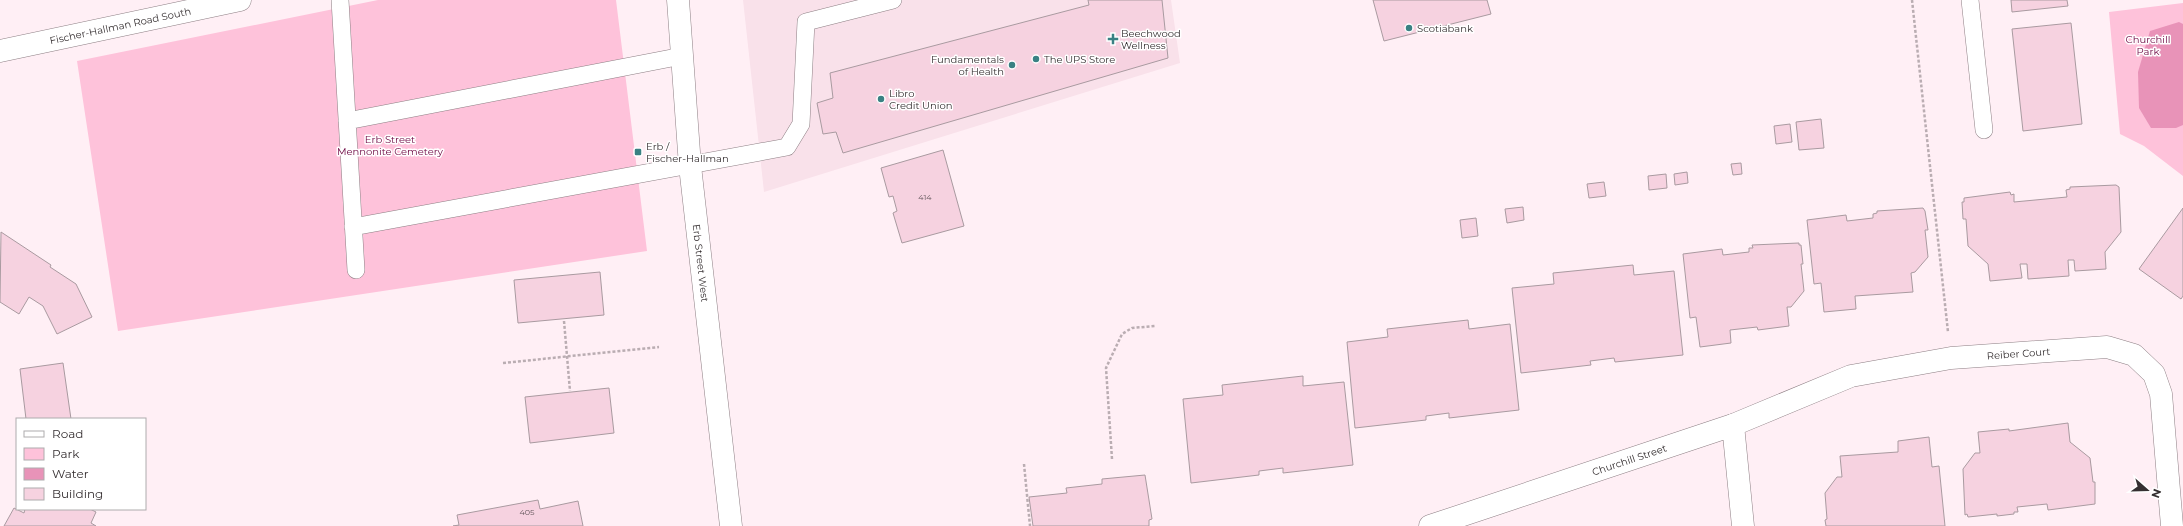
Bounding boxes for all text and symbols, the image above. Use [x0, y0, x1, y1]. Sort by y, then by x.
street label: Fischer-Hallman Road South [49, 5, 192, 47]
place label: Scotiabank [1417, 22, 1473, 35]
marker: Scotiabank [1404, 23, 1414, 33]
place label: Beechwood Wellness [1121, 27, 1181, 52]
park label: Churchill Park [2126, 33, 2170, 58]
marker: Beechwood Wellness [1108, 34, 1118, 44]
place label: Fundamentals of Health [931, 53, 1004, 78]
place label: The UPS Store [1044, 53, 1115, 66]
marker: The UPS Store [1031, 54, 1041, 64]
marker: Fundamentals of Health [1007, 60, 1017, 70]
place label: Libro Credit Union [889, 87, 952, 112]
marker: Libro Credit Union [876, 94, 886, 104]
park label: Erb Street Mennonite Cemetery [337, 133, 444, 158]
place label: Erb / Fischer-Hallman [646, 140, 729, 165]
marker: Erb / Fischer-Hallman [633, 147, 643, 157]
house number: 414 [918, 192, 932, 202]
street label: Erb Street West [690, 223, 711, 303]
street label: Reiber Court [1986, 345, 2051, 362]
legend [16, 418, 146, 510]
text: Road [52, 426, 83, 441]
street label: Churchill Street [1590, 442, 1668, 479]
text: Park [52, 446, 80, 461]
text: Water [52, 466, 89, 481]
north arrow [2127, 470, 2167, 510]
text: Building [52, 486, 103, 501]
text: N [2148, 487, 2164, 500]
house number: 405 [519, 507, 535, 517]

